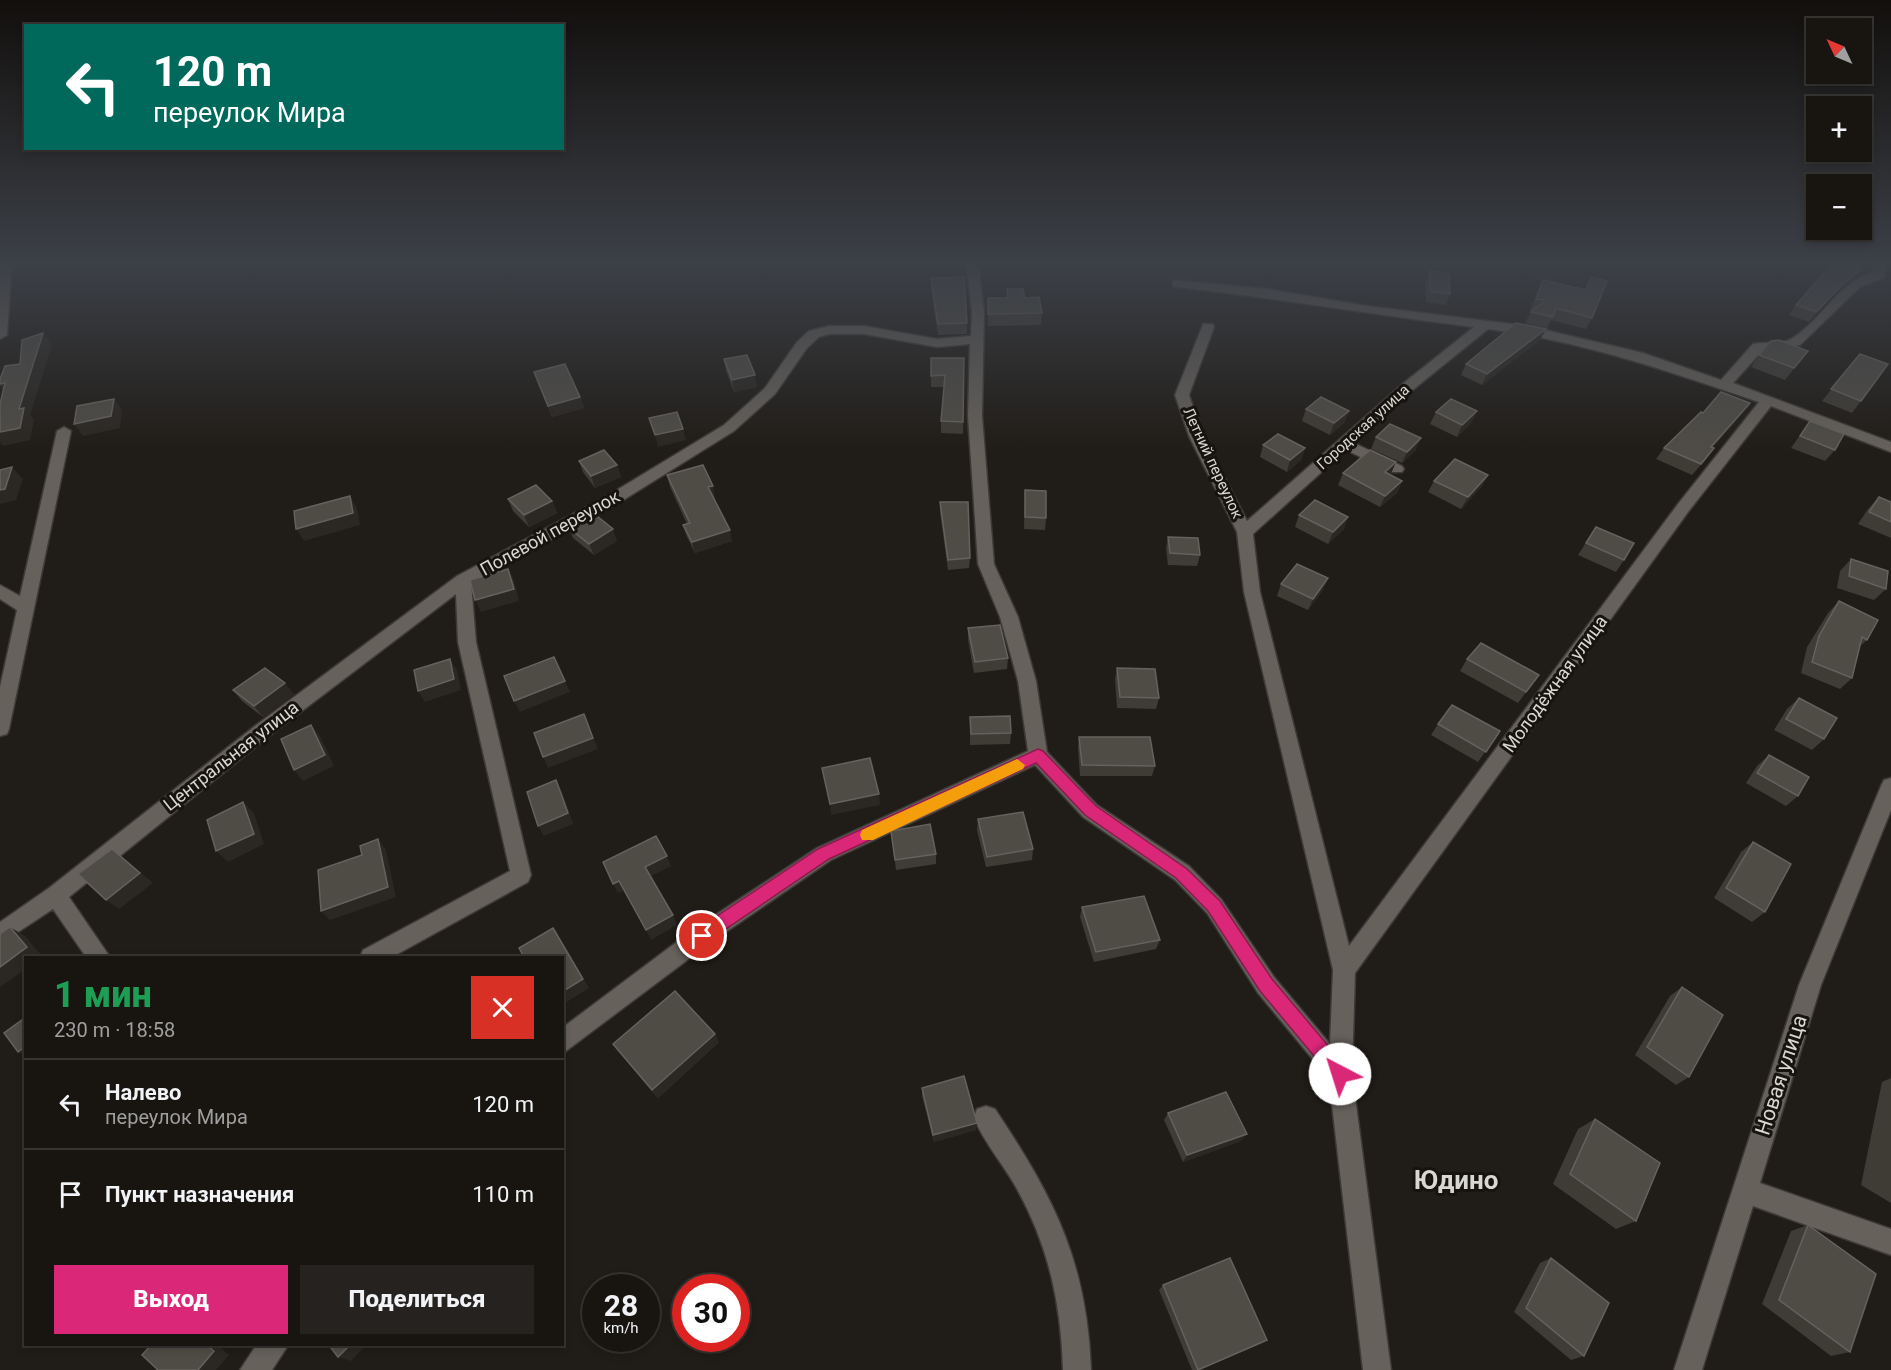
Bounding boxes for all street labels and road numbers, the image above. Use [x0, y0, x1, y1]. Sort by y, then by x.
street label: Городская улица [1313, 381, 1413, 473]
street label: Летний переулок [1179, 405, 1247, 521]
street label: Полевой переулок [476, 485, 623, 580]
street label: Молодёжная улица [1498, 611, 1611, 756]
street label: Центральная улица [159, 696, 302, 815]
street label: Новая улица [1750, 1012, 1812, 1138]

